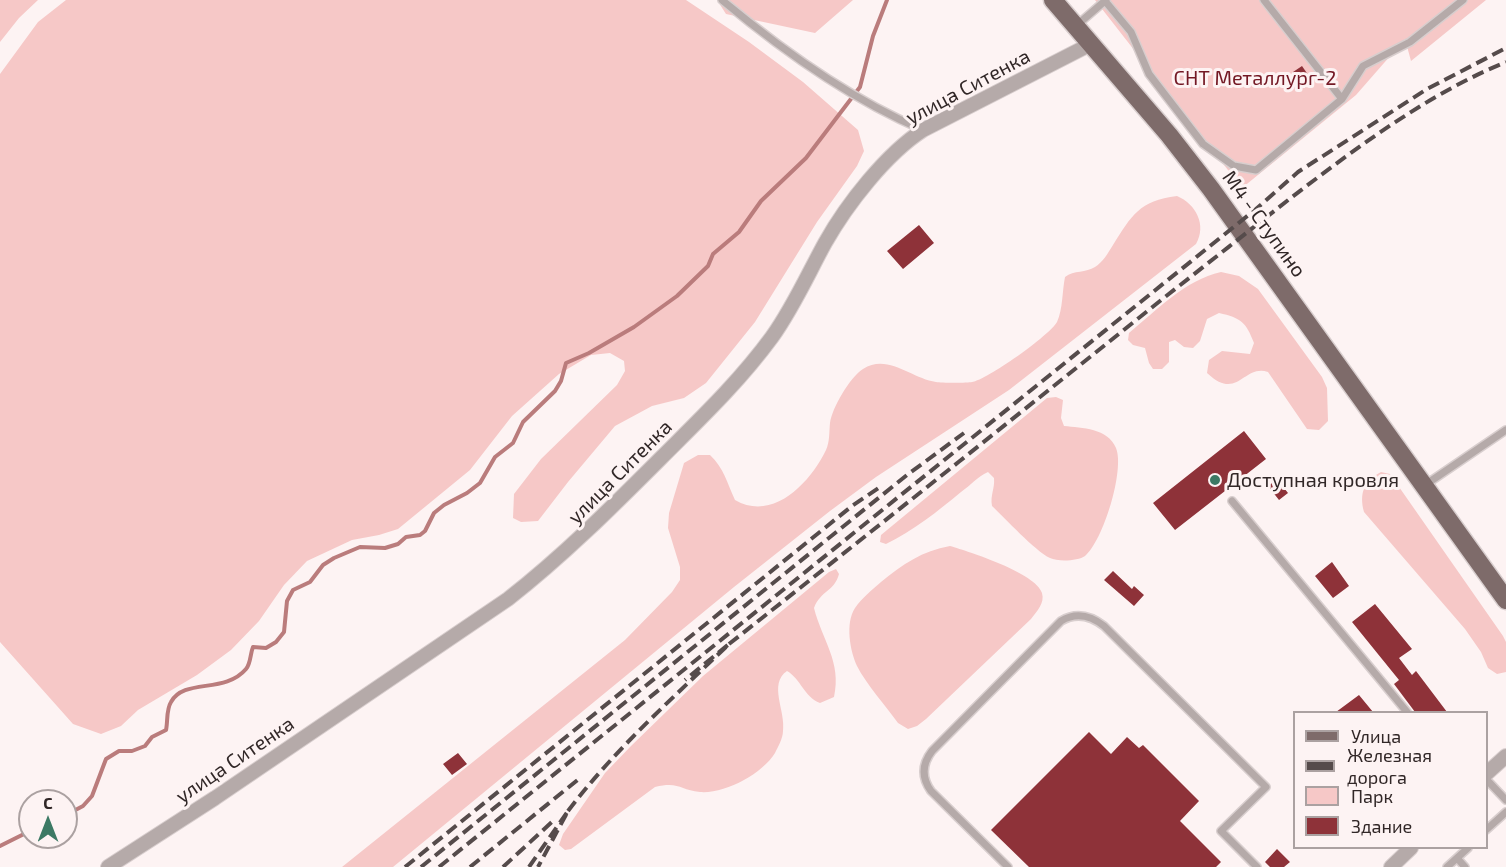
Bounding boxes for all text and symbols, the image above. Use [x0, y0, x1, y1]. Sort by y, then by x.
street label: улица Ситенка [902, 44, 1034, 130]
park label: СНТ Металлург-2 [1174, 66, 1336, 90]
street label: М4 - Ступино [1217, 166, 1311, 282]
street label: улица Ситенка [563, 415, 677, 529]
place label: Доступная кровля [1227, 468, 1399, 492]
marker: Доступная кровля [1208, 473, 1222, 487]
legend [1293, 711, 1488, 849]
street label: улица Ситенка [171, 712, 299, 808]
text: Улица [1351, 725, 1401, 747]
text: Железная дорога [1347, 744, 1432, 788]
text: Парк [1351, 785, 1393, 807]
north arrow [18, 789, 78, 849]
text: С [43, 793, 53, 812]
text: Здание [1351, 815, 1412, 837]

